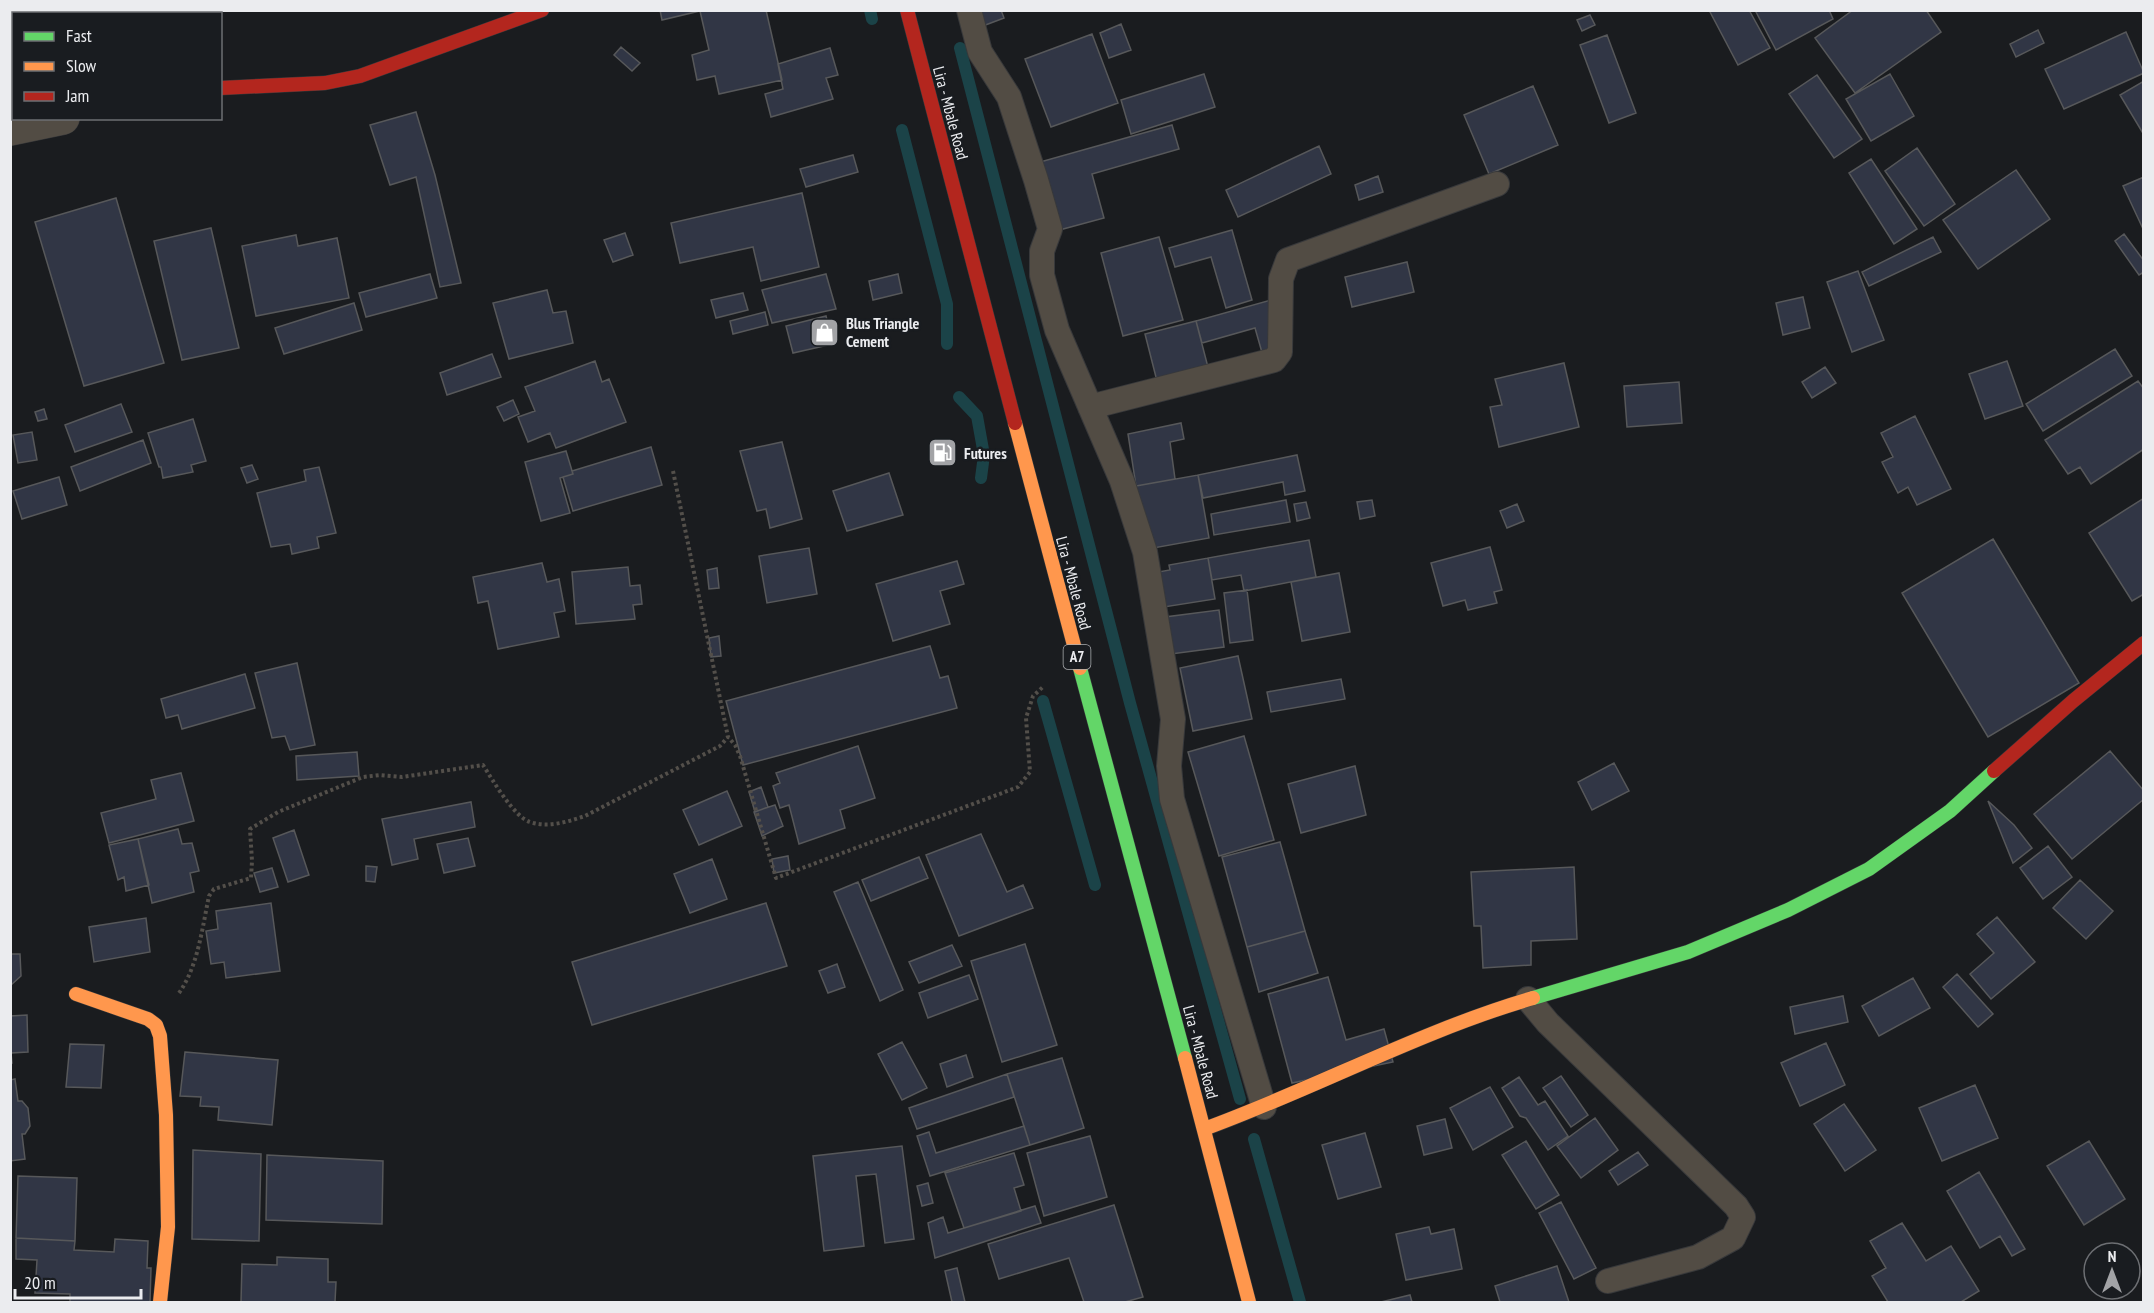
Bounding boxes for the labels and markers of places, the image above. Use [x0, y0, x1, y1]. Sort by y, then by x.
place label: Blus Triangle Cement [846, 313, 920, 351]
shop icon: Blus Triangle Cement [809, 316, 841, 348]
fuel station icon: Futures [927, 437, 959, 469]
place label: Futures [964, 443, 1007, 463]

